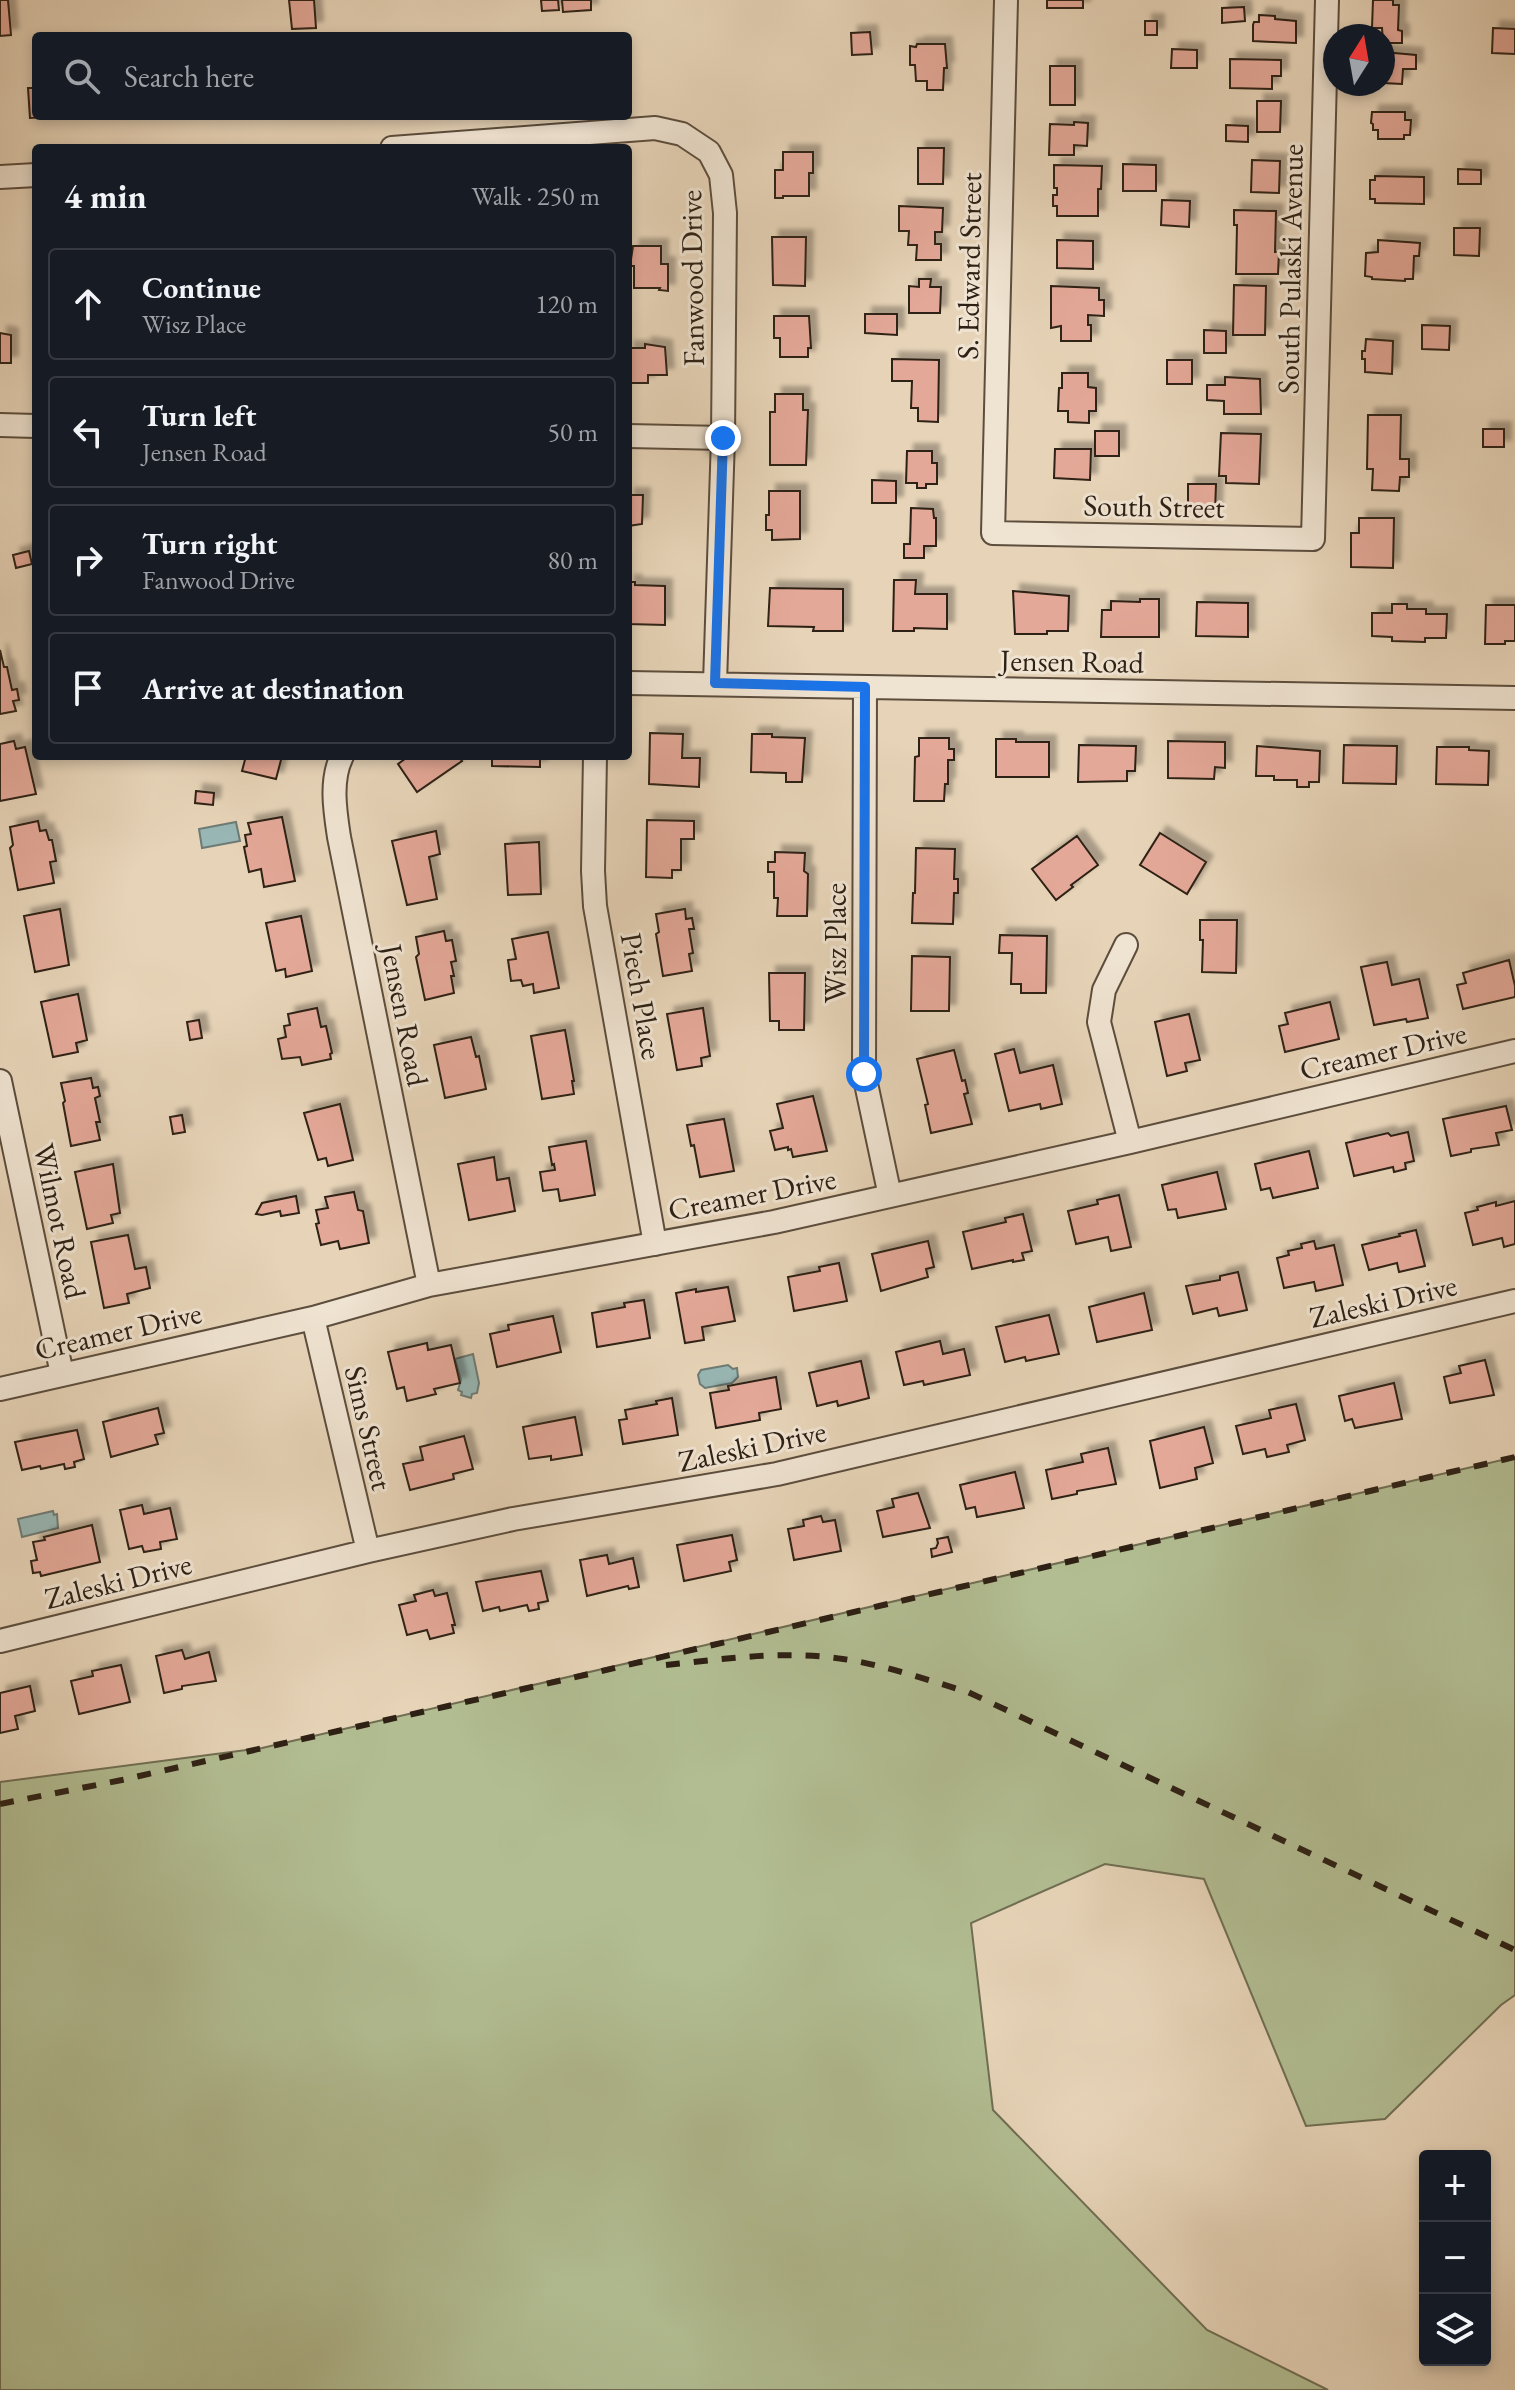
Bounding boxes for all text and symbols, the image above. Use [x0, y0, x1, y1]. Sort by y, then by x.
north arrow [1323, 24, 1395, 96]
search box [32, 32, 632, 120]
icon: search [60, 54, 104, 98]
text: Search here [124, 57, 254, 96]
street label: South Pulaski Avenue [1268, 144, 1312, 394]
street label: S. Edward Street [948, 171, 990, 360]
text: 4 min [64, 174, 147, 218]
text: Walk · 250 m [472, 179, 600, 213]
street label: Fanwood Drive [671, 190, 713, 366]
text: Continue [142, 268, 261, 307]
icon: ahead [66, 282, 110, 326]
text: 120 m [535, 287, 598, 321]
text: Wisz Place [142, 307, 246, 341]
text: Turn left [142, 396, 256, 435]
icon: left [66, 410, 110, 454]
text: 50 m [548, 415, 598, 449]
route end [705, 420, 741, 456]
text: Jensen Road [142, 435, 267, 469]
street label: South Street [1083, 485, 1226, 527]
text: Turn right [142, 524, 278, 563]
icon: right [66, 538, 110, 582]
text: 80 m [548, 543, 598, 577]
text: Fanwood Drive [142, 563, 295, 597]
street label: Jensen Road [997, 640, 1145, 682]
icon: arrive [66, 666, 110, 710]
text: Arrive at destination [142, 669, 404, 708]
street label: Wisz Place [816, 883, 855, 1003]
street label: Piech Place [612, 930, 672, 1062]
street label: Jensen Road [372, 938, 438, 1090]
street label: Creamer Drive [1296, 1013, 1470, 1089]
route start [846, 1056, 882, 1092]
street label: Wilmot Road [25, 1140, 96, 1303]
street label: Creamer Drive [665, 1159, 839, 1229]
street label: Zaleski Drive [1305, 1265, 1461, 1337]
street label: Creamer Drive [31, 1293, 205, 1369]
street label: Sims Street [336, 1362, 402, 1494]
street label: Zaleski Drive [675, 1411, 829, 1481]
street label: Zaleski Drive [40, 1544, 196, 1618]
map controls [1419, 2150, 1491, 2366]
button: + [1419, 2150, 1491, 2222]
button: − [1419, 2222, 1491, 2294]
button: layers [1419, 2294, 1491, 2366]

